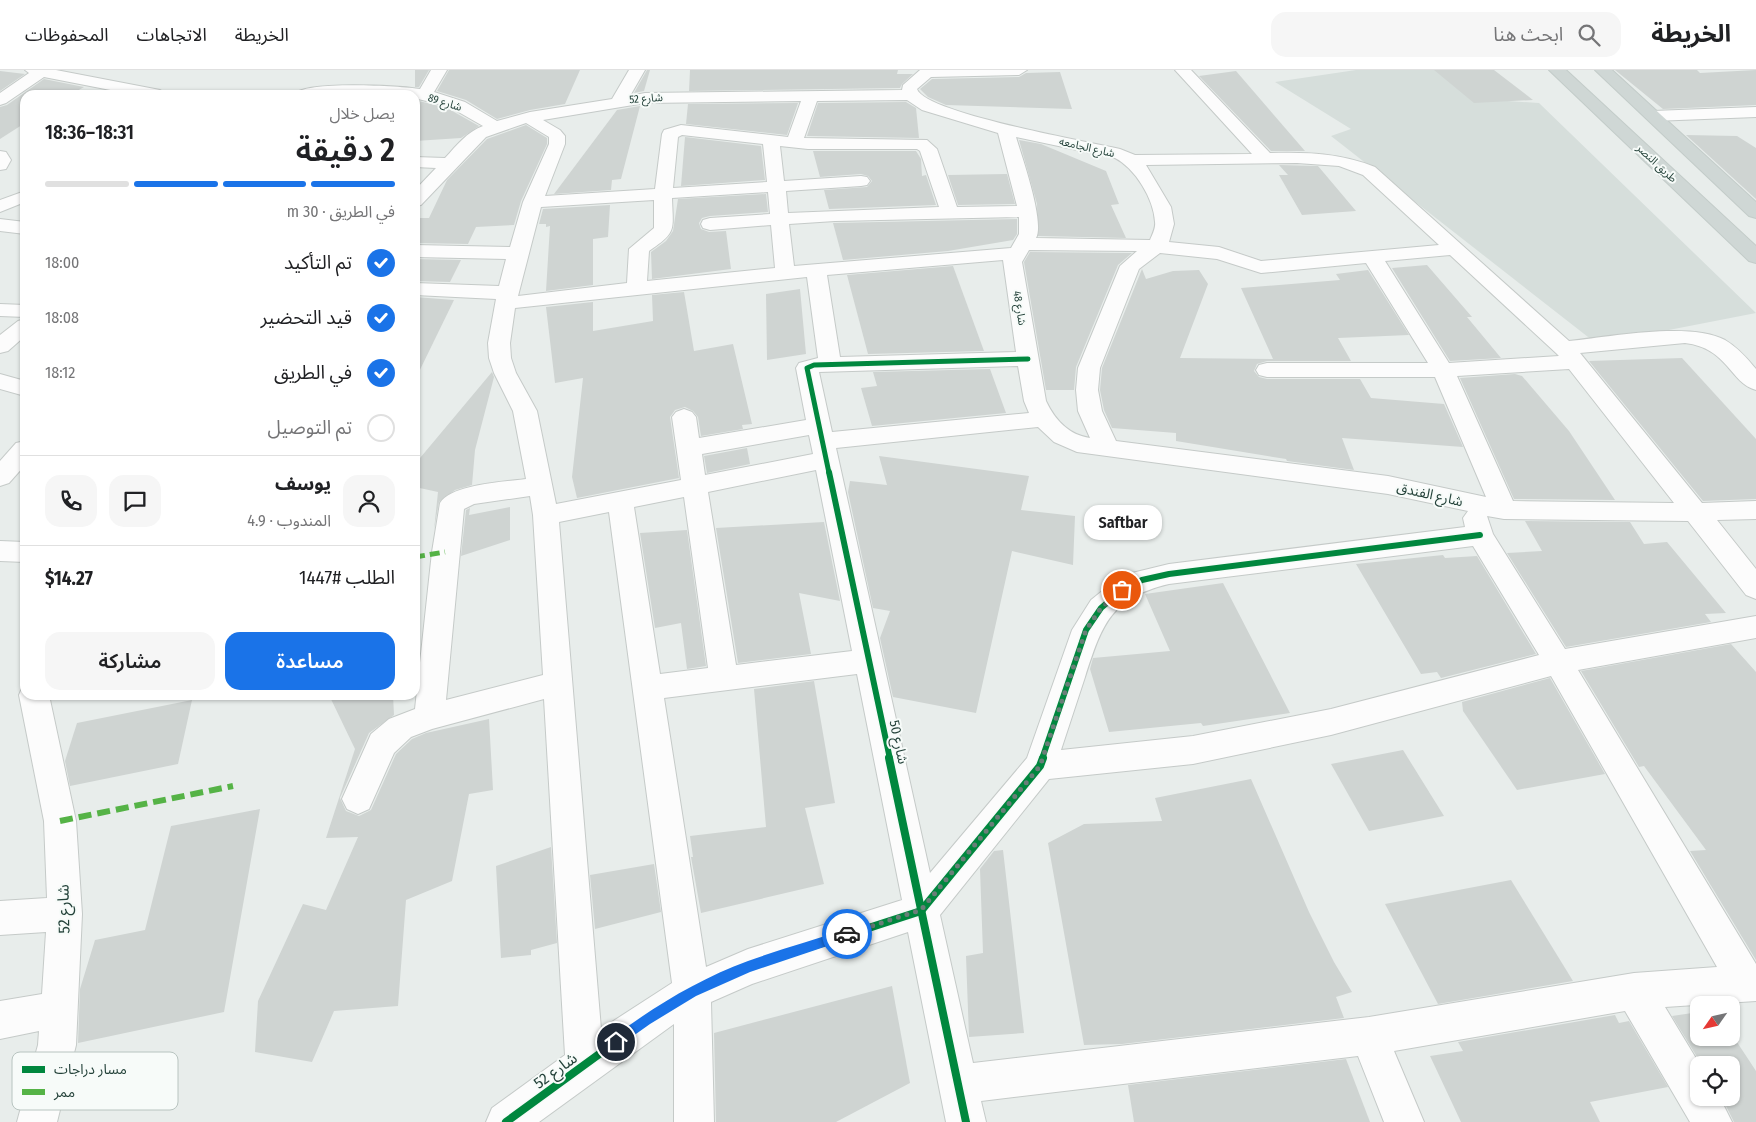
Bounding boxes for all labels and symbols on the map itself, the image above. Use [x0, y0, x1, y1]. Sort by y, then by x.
street label: شارع 89 [426, 91, 464, 115]
street label: شارع 52 [629, 91, 664, 107]
street label: شارع الجامعه [1058, 135, 1116, 161]
street label: طريق النصر [1633, 141, 1679, 185]
street label: شارع 48 [1009, 290, 1029, 327]
street label: شارع الفندق [1395, 479, 1465, 512]
callout: Saftbar [1083, 505, 1161, 540]
pin [1101, 569, 1143, 611]
street label: شارع 50 [884, 719, 911, 766]
street label: شارع 52 [54, 884, 76, 934]
courier [822, 909, 872, 959]
north arrow [1690, 996, 1740, 1046]
pin [595, 1021, 637, 1063]
street label: شارع 52 [530, 1048, 583, 1095]
legend [12, 1052, 178, 1110]
text: مسار دراجات [54, 1061, 127, 1078]
text: ممر [53, 1084, 75, 1101]

